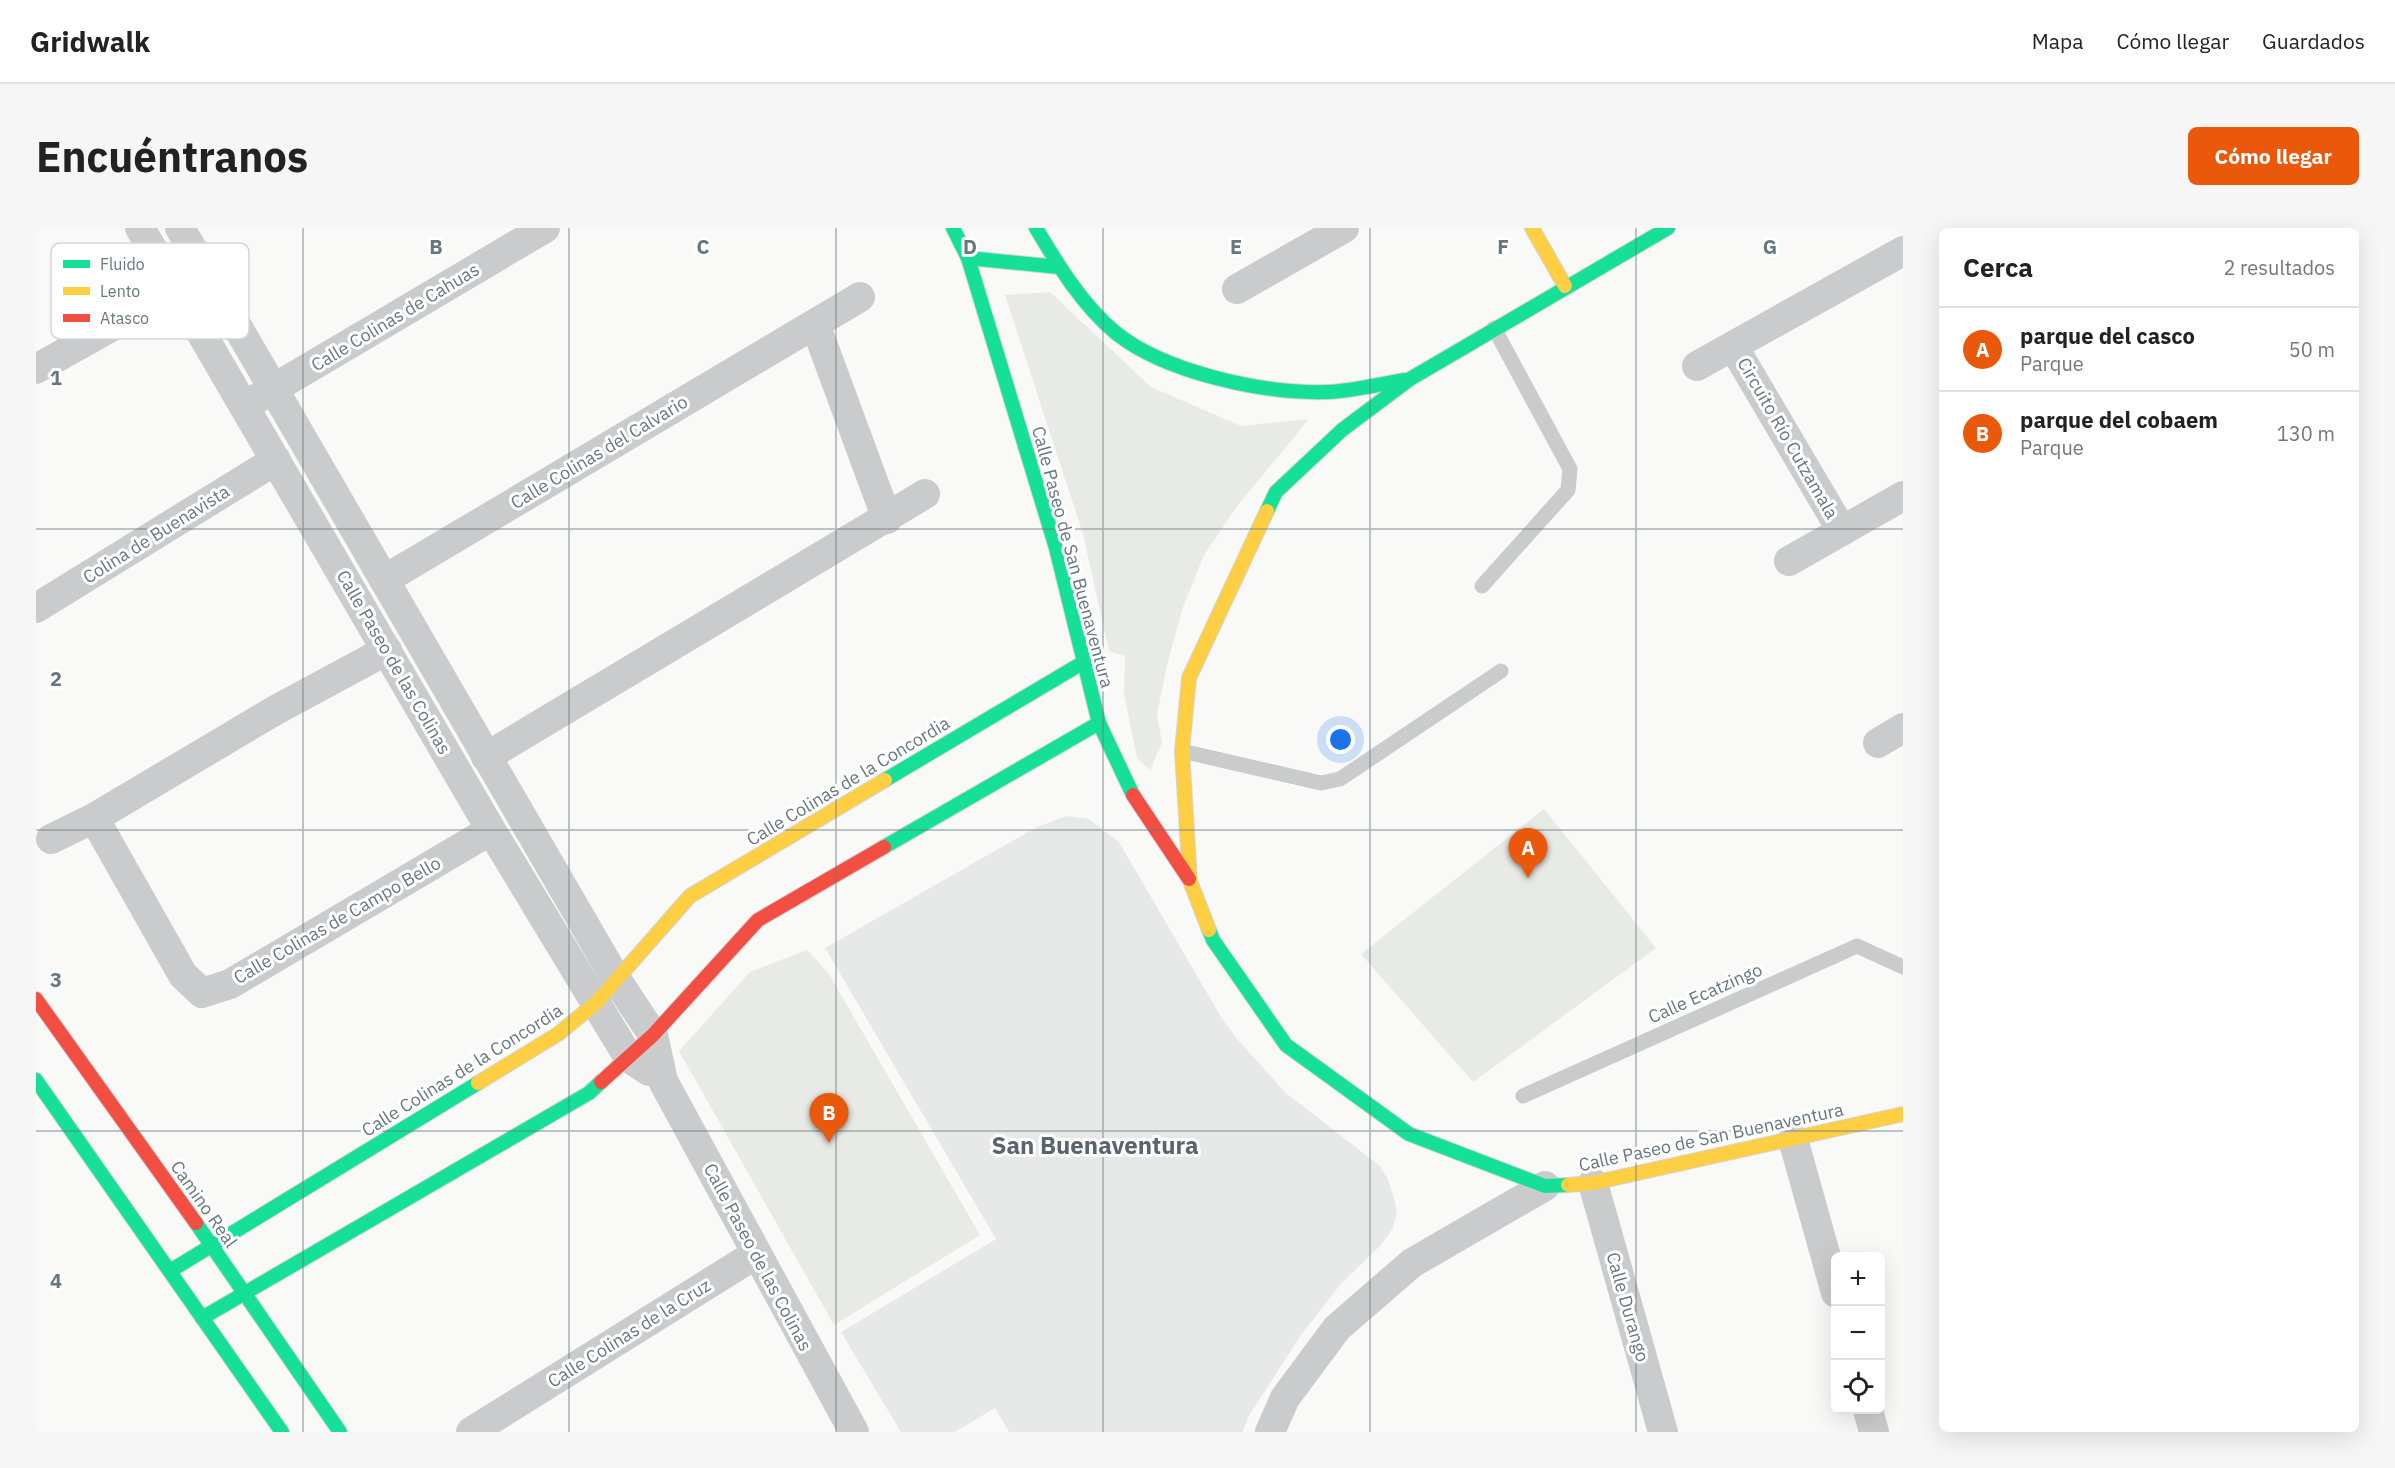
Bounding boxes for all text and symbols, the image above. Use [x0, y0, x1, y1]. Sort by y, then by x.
text: Gridwalk [30, 23, 150, 60]
text: Mapa [2032, 27, 2083, 55]
text: Cómo llegar [2116, 27, 2229, 55]
text: Guardados [2262, 27, 2365, 55]
button: Cómo llegar [2188, 127, 2359, 185]
text: Encuéntranos [36, 129, 308, 184]
text: B [429, 233, 443, 260]
text: C [696, 233, 710, 260]
text: D [963, 233, 977, 260]
text: E [1230, 233, 1242, 260]
text: F [1497, 233, 1509, 260]
text: G [1763, 233, 1777, 260]
legend [51, 243, 249, 339]
text: Cerca [1963, 250, 2033, 284]
text: Fluido [100, 254, 145, 274]
text: 2 resultados [2223, 254, 2335, 281]
street label: Calle Colinas de Cahuas [307, 258, 483, 376]
text: Lento [100, 281, 140, 301]
text: Atasco [100, 308, 149, 328]
text: parque del casco [2020, 321, 2195, 350]
text: A [1976, 336, 1989, 363]
text: 50 m [2289, 336, 2335, 363]
text: Parque [2020, 350, 2084, 377]
street label: Circuito Río Cutzamala [1732, 353, 1844, 523]
text: 1 [50, 364, 62, 391]
street label: Calle Colinas del Calvario [506, 390, 692, 514]
text: parque del cobaem [2020, 405, 2218, 434]
text: B [1976, 420, 1989, 447]
text: 130 m [2277, 420, 2335, 447]
street label: Calle Paseo de San Buenaventura [1027, 424, 1119, 691]
text: Parque [2020, 434, 2084, 461]
street label: Colina de Buenavista [78, 479, 234, 588]
street label: Calle Paseo de las Colinas [332, 566, 456, 758]
text: 2 [50, 665, 62, 692]
street label: Calle Colinas de la Concordia [742, 711, 954, 851]
your location [1326, 725, 1355, 754]
pin: A [1508, 828, 1548, 878]
street label: Calle Colinas de Campo Bello [229, 851, 445, 989]
street label: Calle Ecatzingo [1644, 958, 1766, 1028]
text: 3 [50, 966, 62, 993]
street label: Calle Colinas de la Concordia [357, 998, 567, 1141]
pin: B [810, 1094, 848, 1143]
street label: Calle Paseo de San Buenaventura [1577, 1098, 1846, 1176]
district label: San Buenaventura [991, 1129, 1199, 1161]
street label: Camino Real [166, 1156, 242, 1252]
street label: Calle Paseo de las Colinas [699, 1159, 817, 1355]
street label: Calle Durango [1601, 1250, 1655, 1364]
map controls [1831, 1252, 1885, 1414]
button: + [1831, 1252, 1885, 1306]
text: 4 [50, 1267, 62, 1294]
street label: Calle Colinas de la Cruz [543, 1273, 715, 1393]
button: − [1831, 1306, 1885, 1360]
button: locate [1831, 1360, 1885, 1414]

